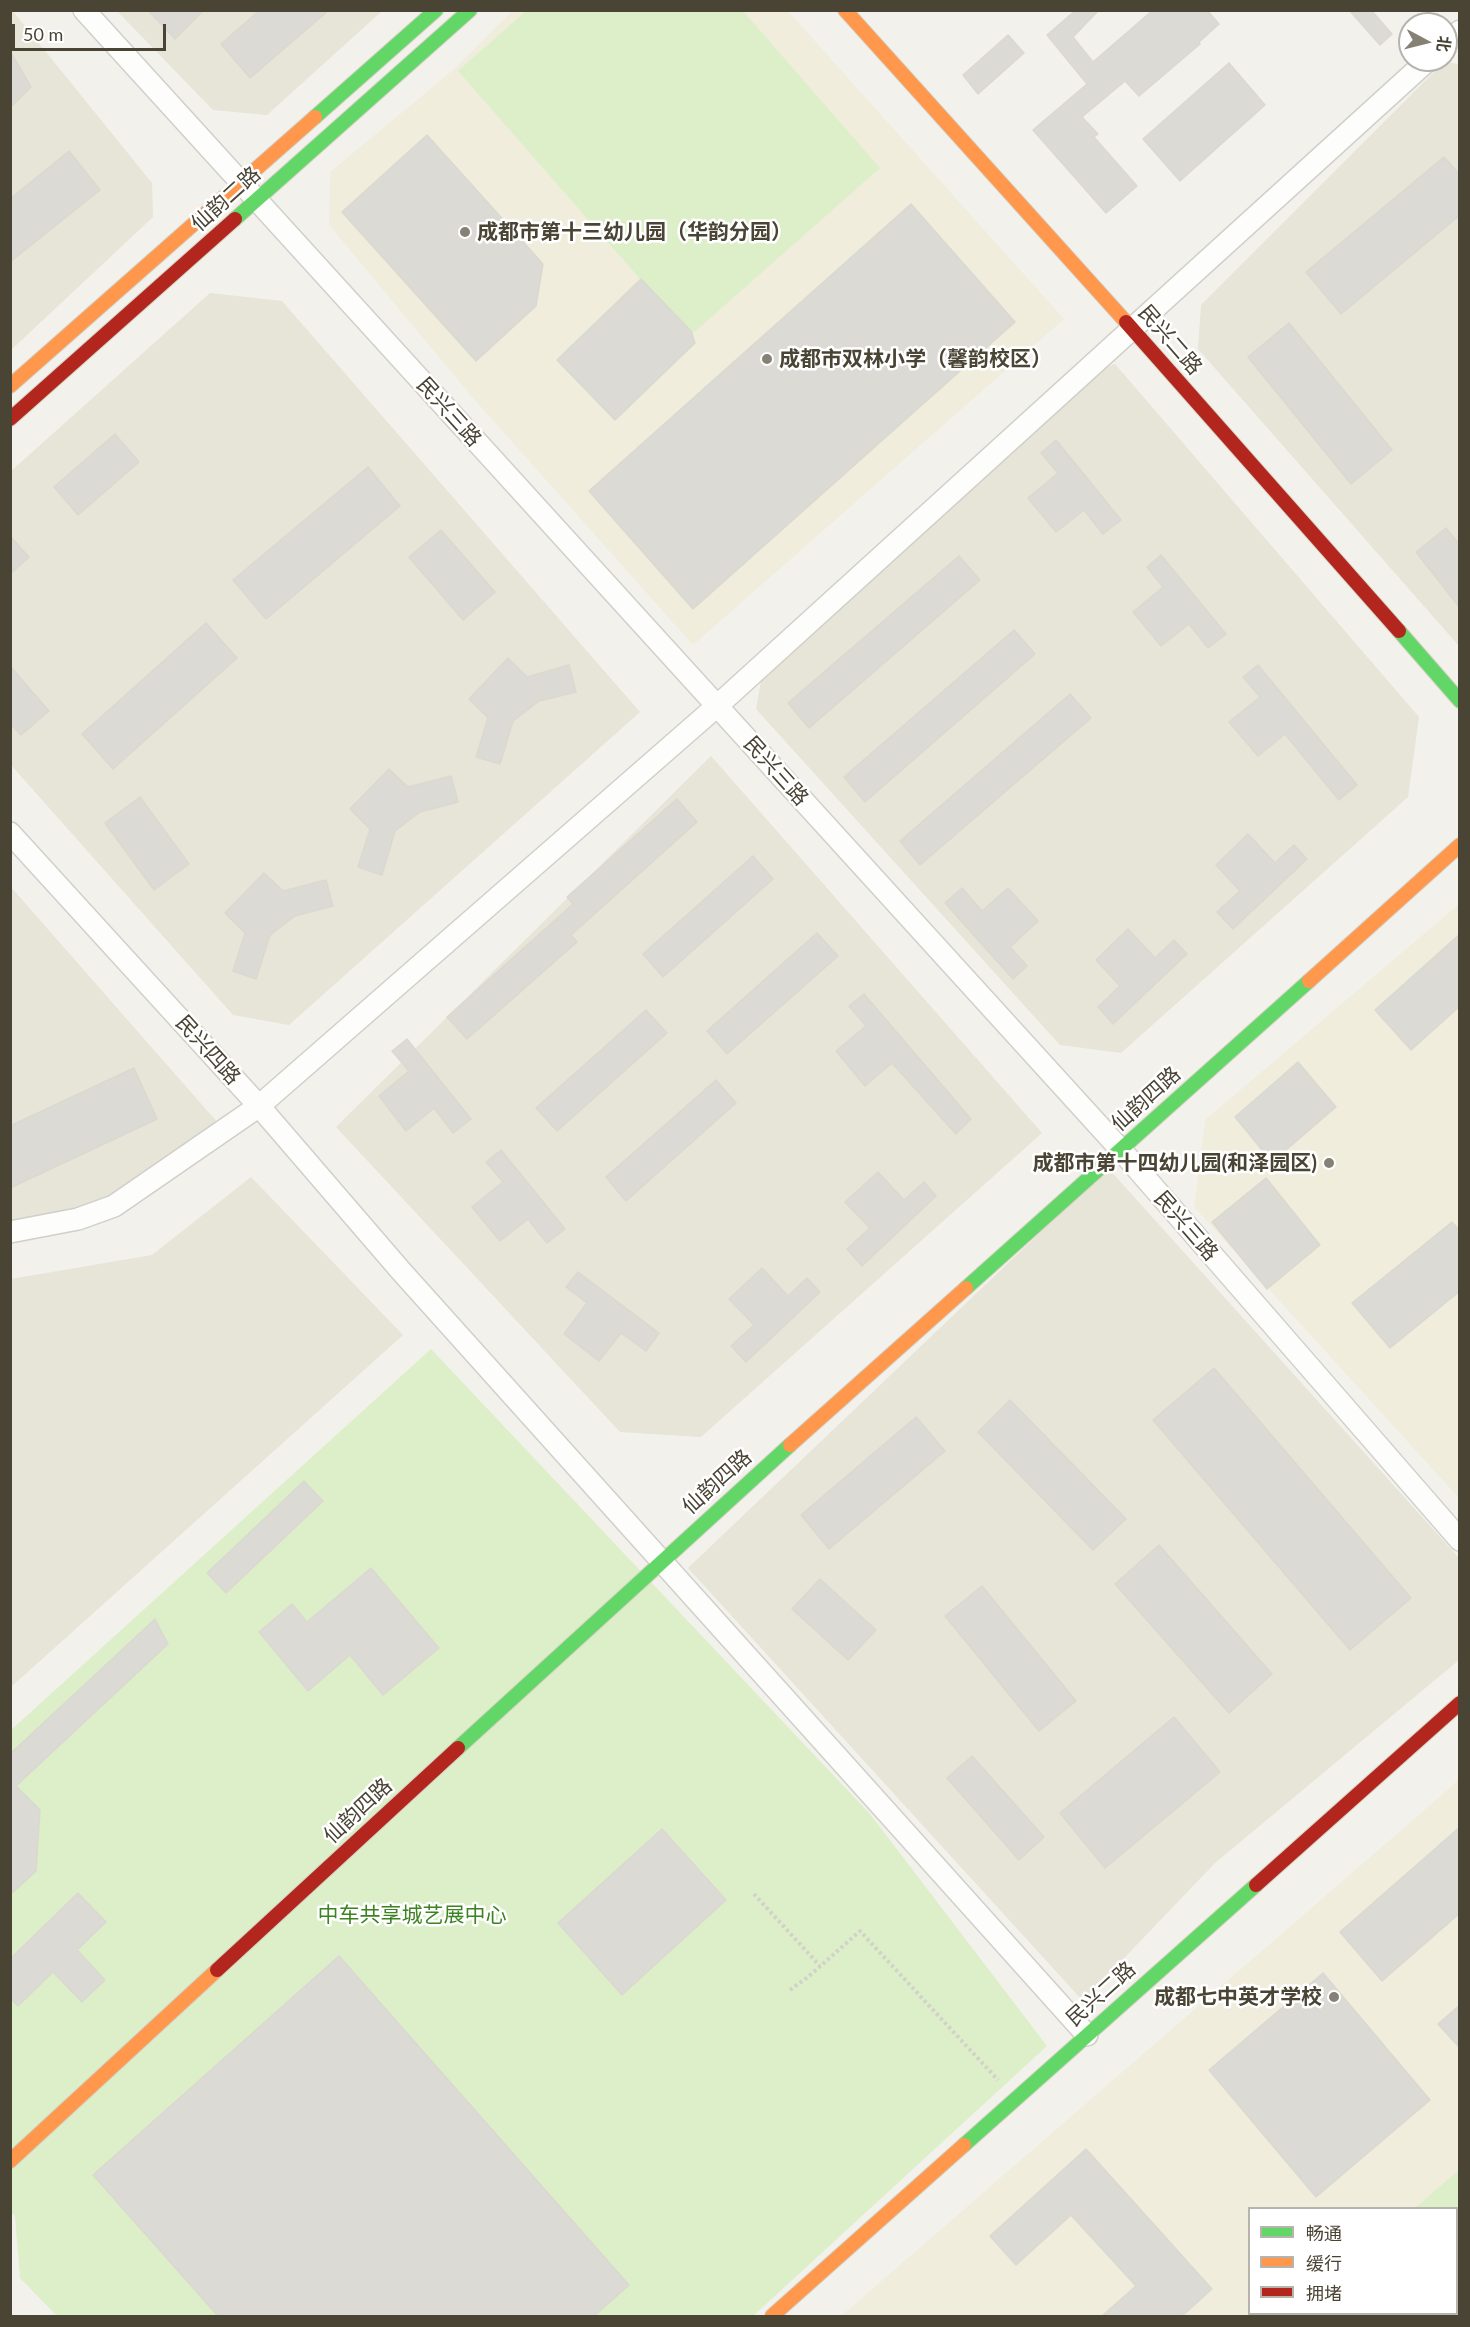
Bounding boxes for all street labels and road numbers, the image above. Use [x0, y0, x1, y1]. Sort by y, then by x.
street label: 仙韵二路 [186, 162, 266, 236]
street label: 民兴二路 [1133, 300, 1207, 380]
street label: 民兴三路 [412, 372, 486, 452]
street label: 民兴三路 [739, 731, 813, 811]
street label: 民兴四路 [171, 1010, 245, 1090]
street label: 仙韵四路 [1106, 1062, 1186, 1136]
street label: 民兴三路 [1149, 1186, 1223, 1266]
street label: 仙韵四路 [677, 1445, 757, 1519]
street label: 仙韵四路 [319, 1773, 397, 1849]
street label: 民兴二路 [1061, 1957, 1141, 2031]

